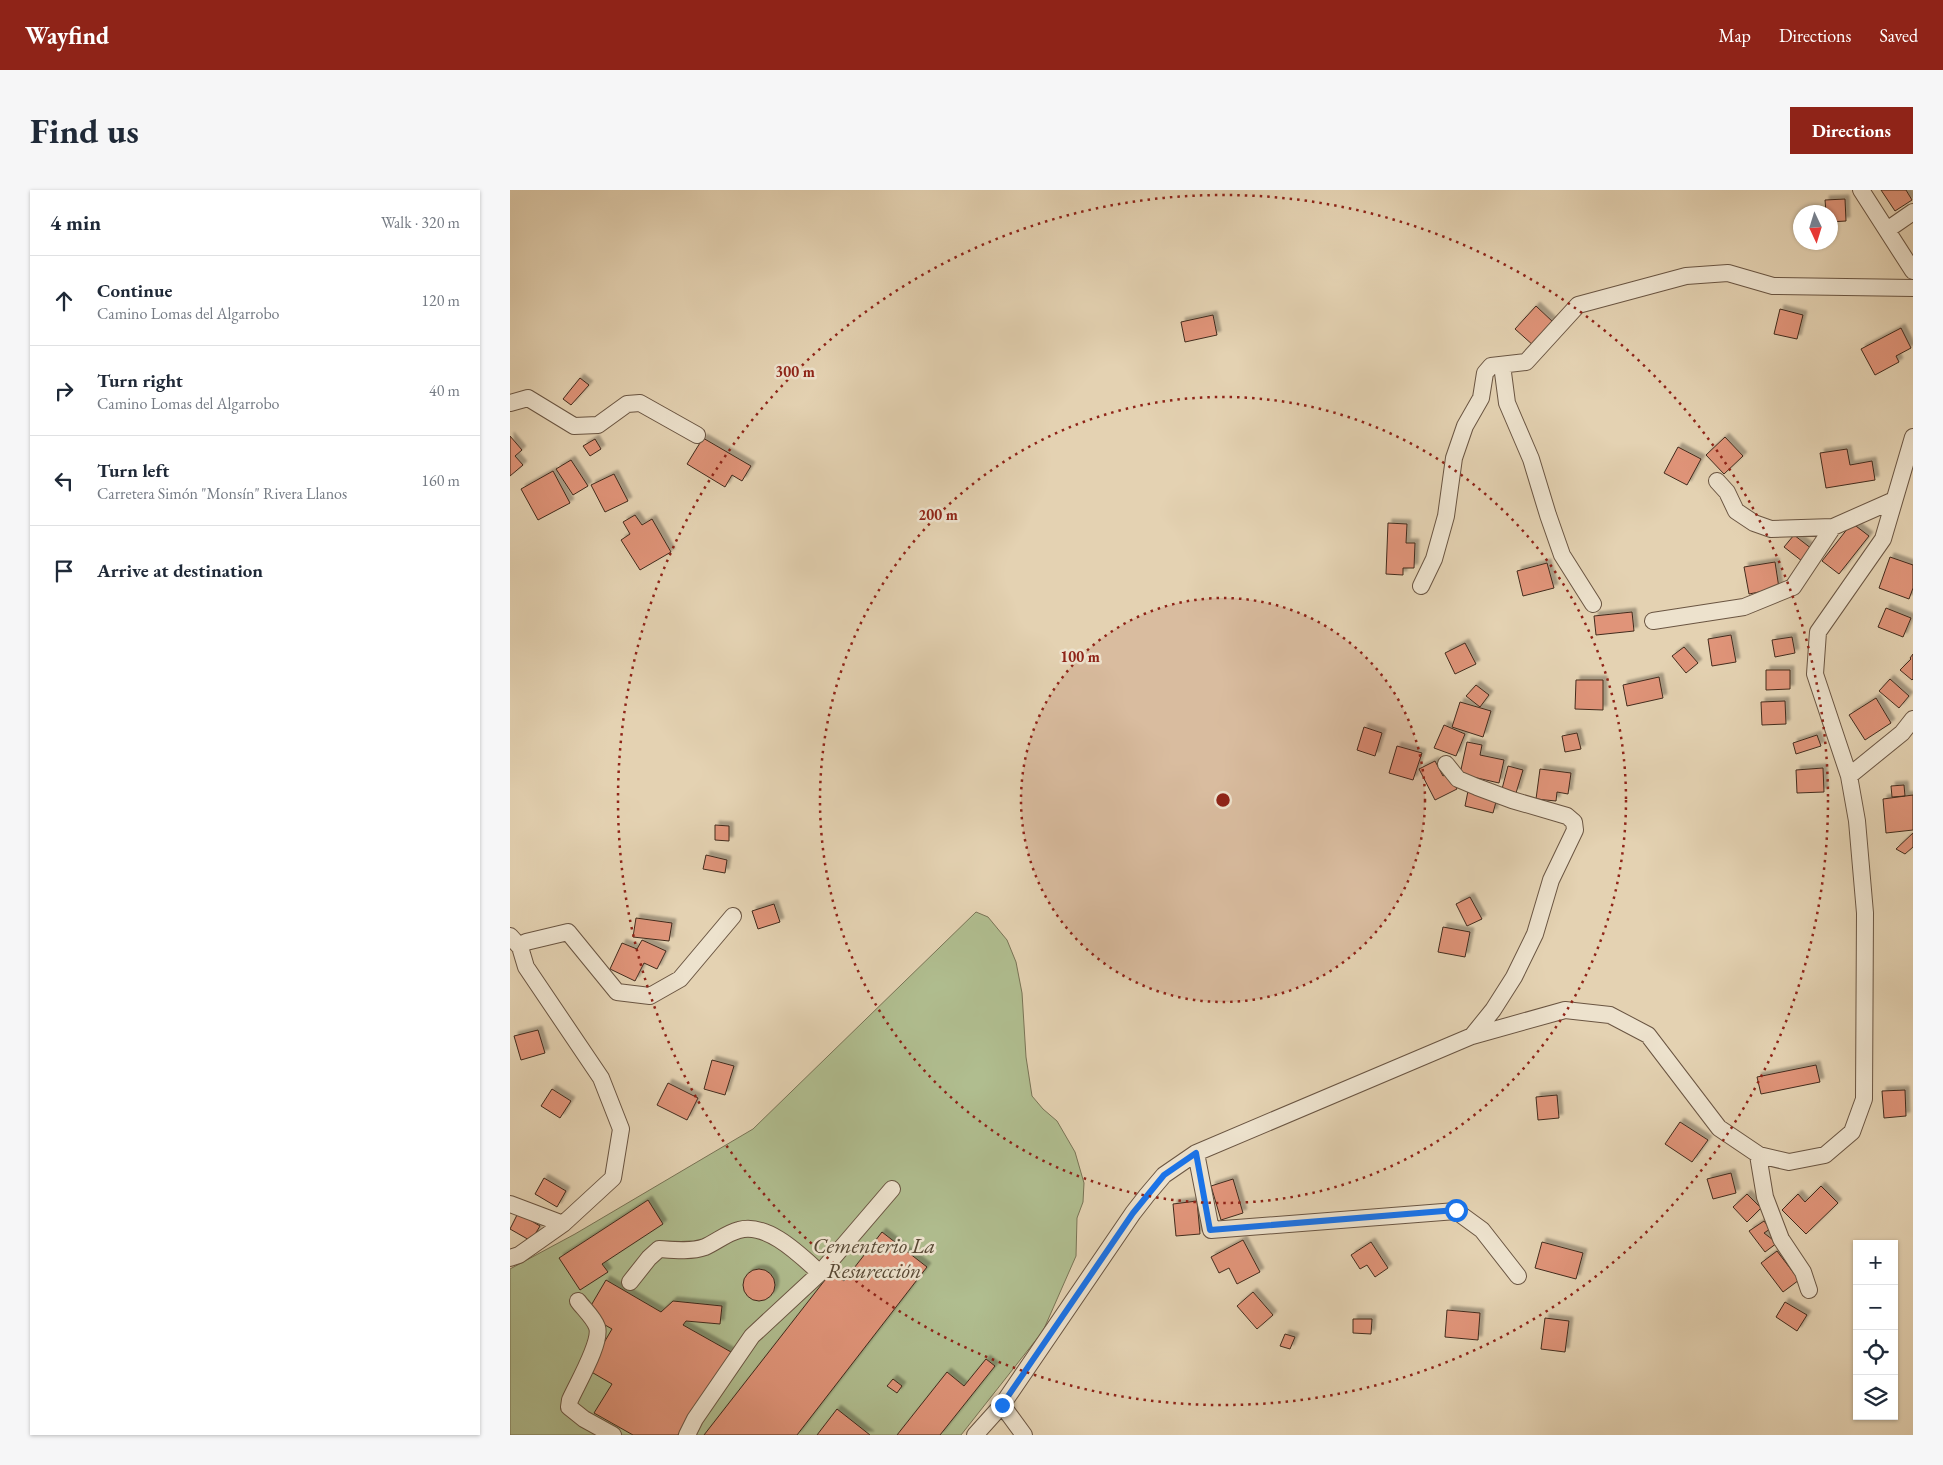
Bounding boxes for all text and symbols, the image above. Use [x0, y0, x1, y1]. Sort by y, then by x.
text: Wayfind [25, 20, 109, 51]
text: Map [1719, 24, 1751, 47]
text: Directions [1779, 24, 1851, 47]
text: Saved [1879, 24, 1918, 47]
button: Directions [1790, 107, 1913, 154]
text: Find us [30, 108, 139, 153]
north arrow [1793, 205, 1838, 250]
text: 4 min [50, 209, 101, 236]
text: Walk · 320 m [381, 212, 460, 233]
text: Continue [97, 278, 172, 303]
icon: ahead [50, 287, 78, 315]
text: 120 m [421, 290, 460, 311]
text: Camino Lomas del Algarrobo [97, 303, 280, 324]
text: 300 m [775, 362, 815, 381]
text: Turn right [97, 368, 183, 393]
icon: right [50, 377, 78, 405]
text: 40 m [429, 380, 460, 401]
text: Camino Lomas del Algarrobo [97, 393, 280, 414]
text: Turn left [97, 458, 169, 483]
icon: left [50, 467, 78, 495]
text: 160 m [421, 470, 460, 491]
text: Carretera Simón "Monsín" Rivera Llanos [97, 483, 347, 504]
text: 200 m [918, 505, 958, 524]
icon: arrive [50, 557, 78, 585]
text: Arrive at destination [97, 558, 263, 583]
text: 100 m [1060, 647, 1100, 666]
centre of rings [1214, 791, 1232, 809]
route start [1445, 1199, 1468, 1222]
park label: Cementerio La Resurección [813, 1231, 935, 1285]
map controls [1853, 1240, 1898, 1420]
button: + [1853, 1240, 1898, 1285]
button: − [1853, 1285, 1898, 1330]
button: locate [1853, 1330, 1898, 1375]
button: layers [1853, 1375, 1898, 1420]
route end [991, 1394, 1014, 1417]

